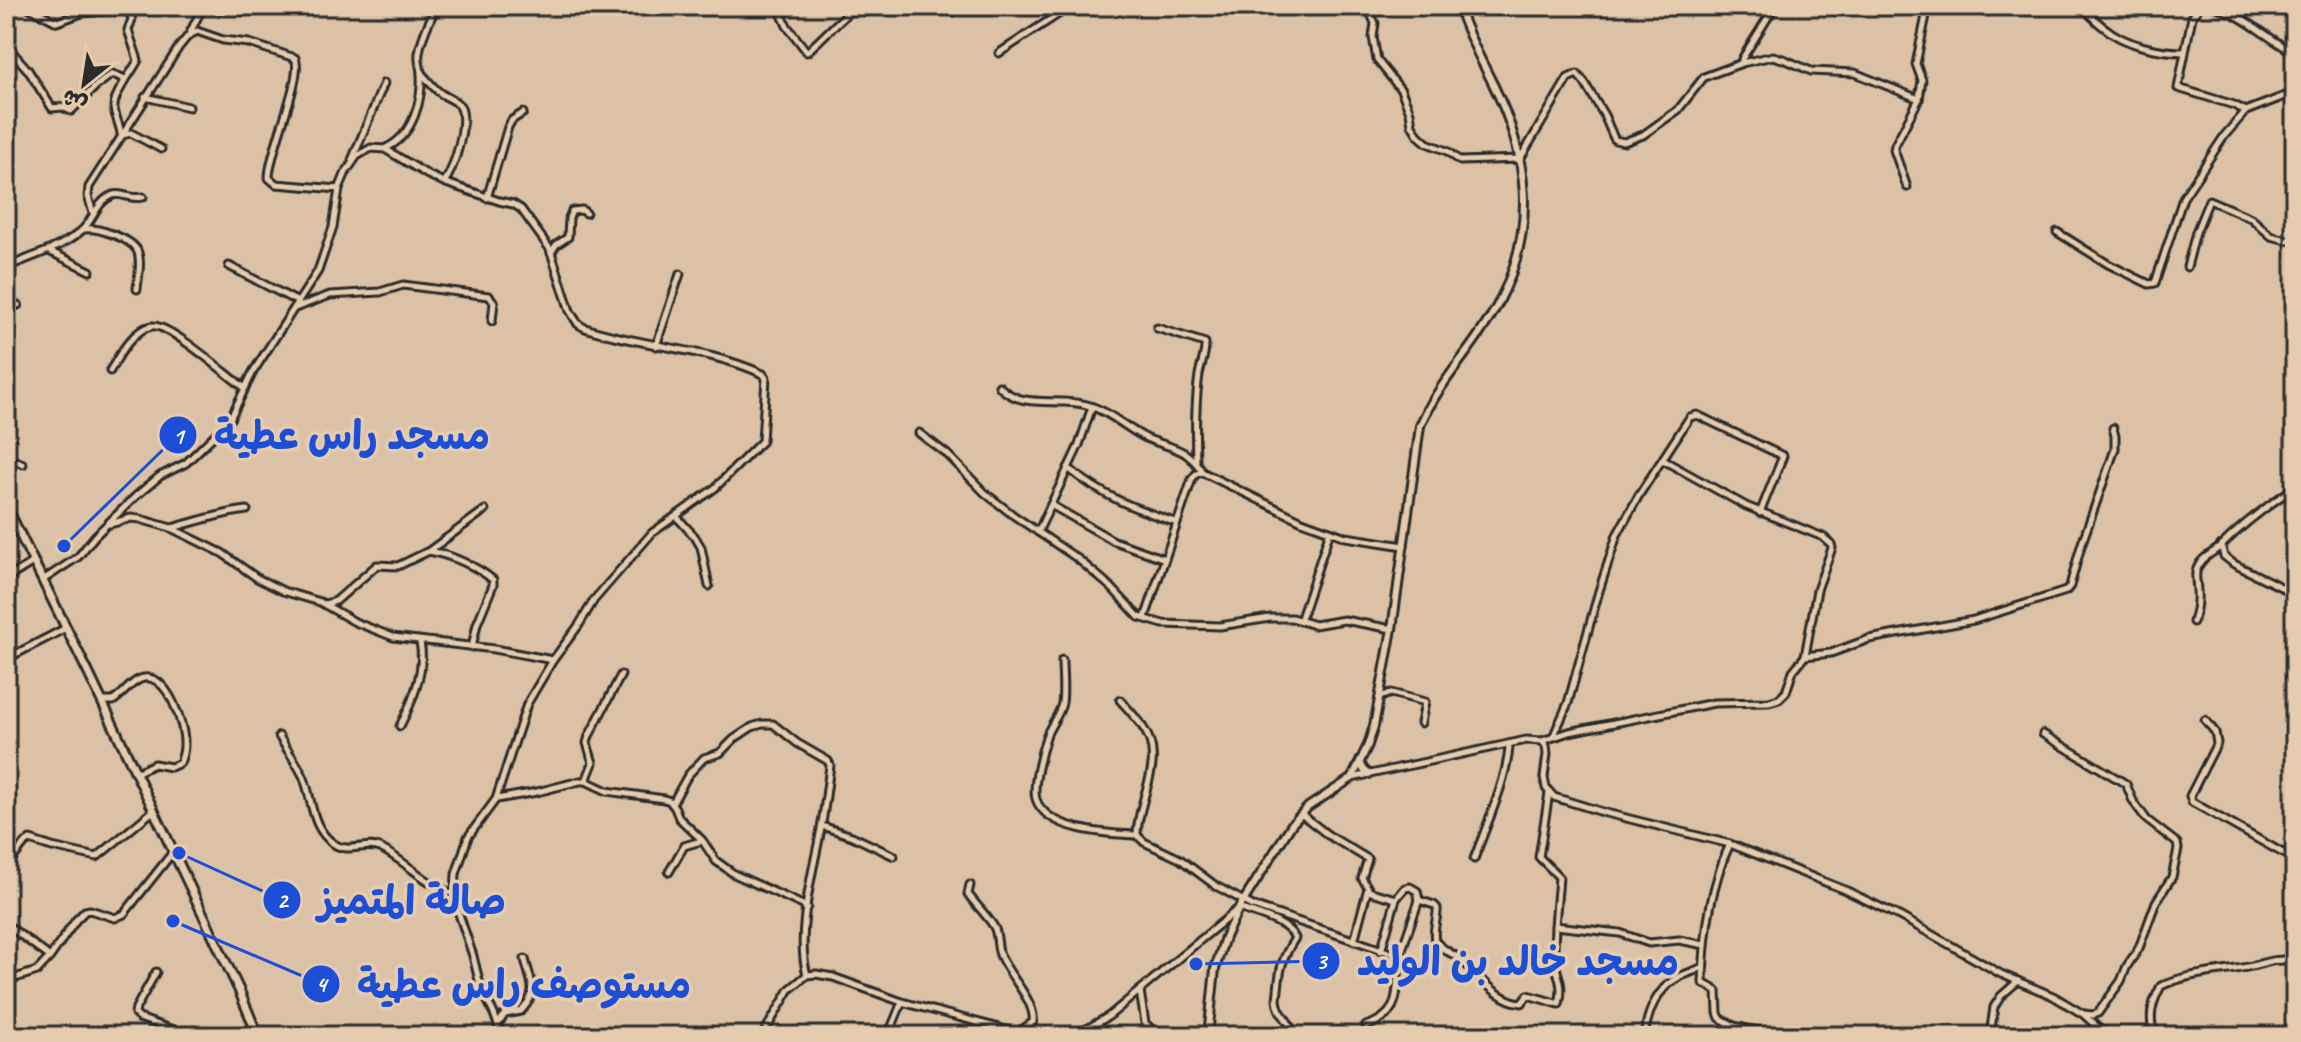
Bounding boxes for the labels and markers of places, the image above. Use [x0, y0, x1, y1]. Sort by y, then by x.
callout: مسجد راس عطية [158, 403, 507, 467]
callout: صالة المتميز [262, 868, 522, 932]
callout: مسجد خالد بن الوليد [1301, 929, 1695, 993]
callout: مستوصف راس عطية [301, 952, 707, 1016]

